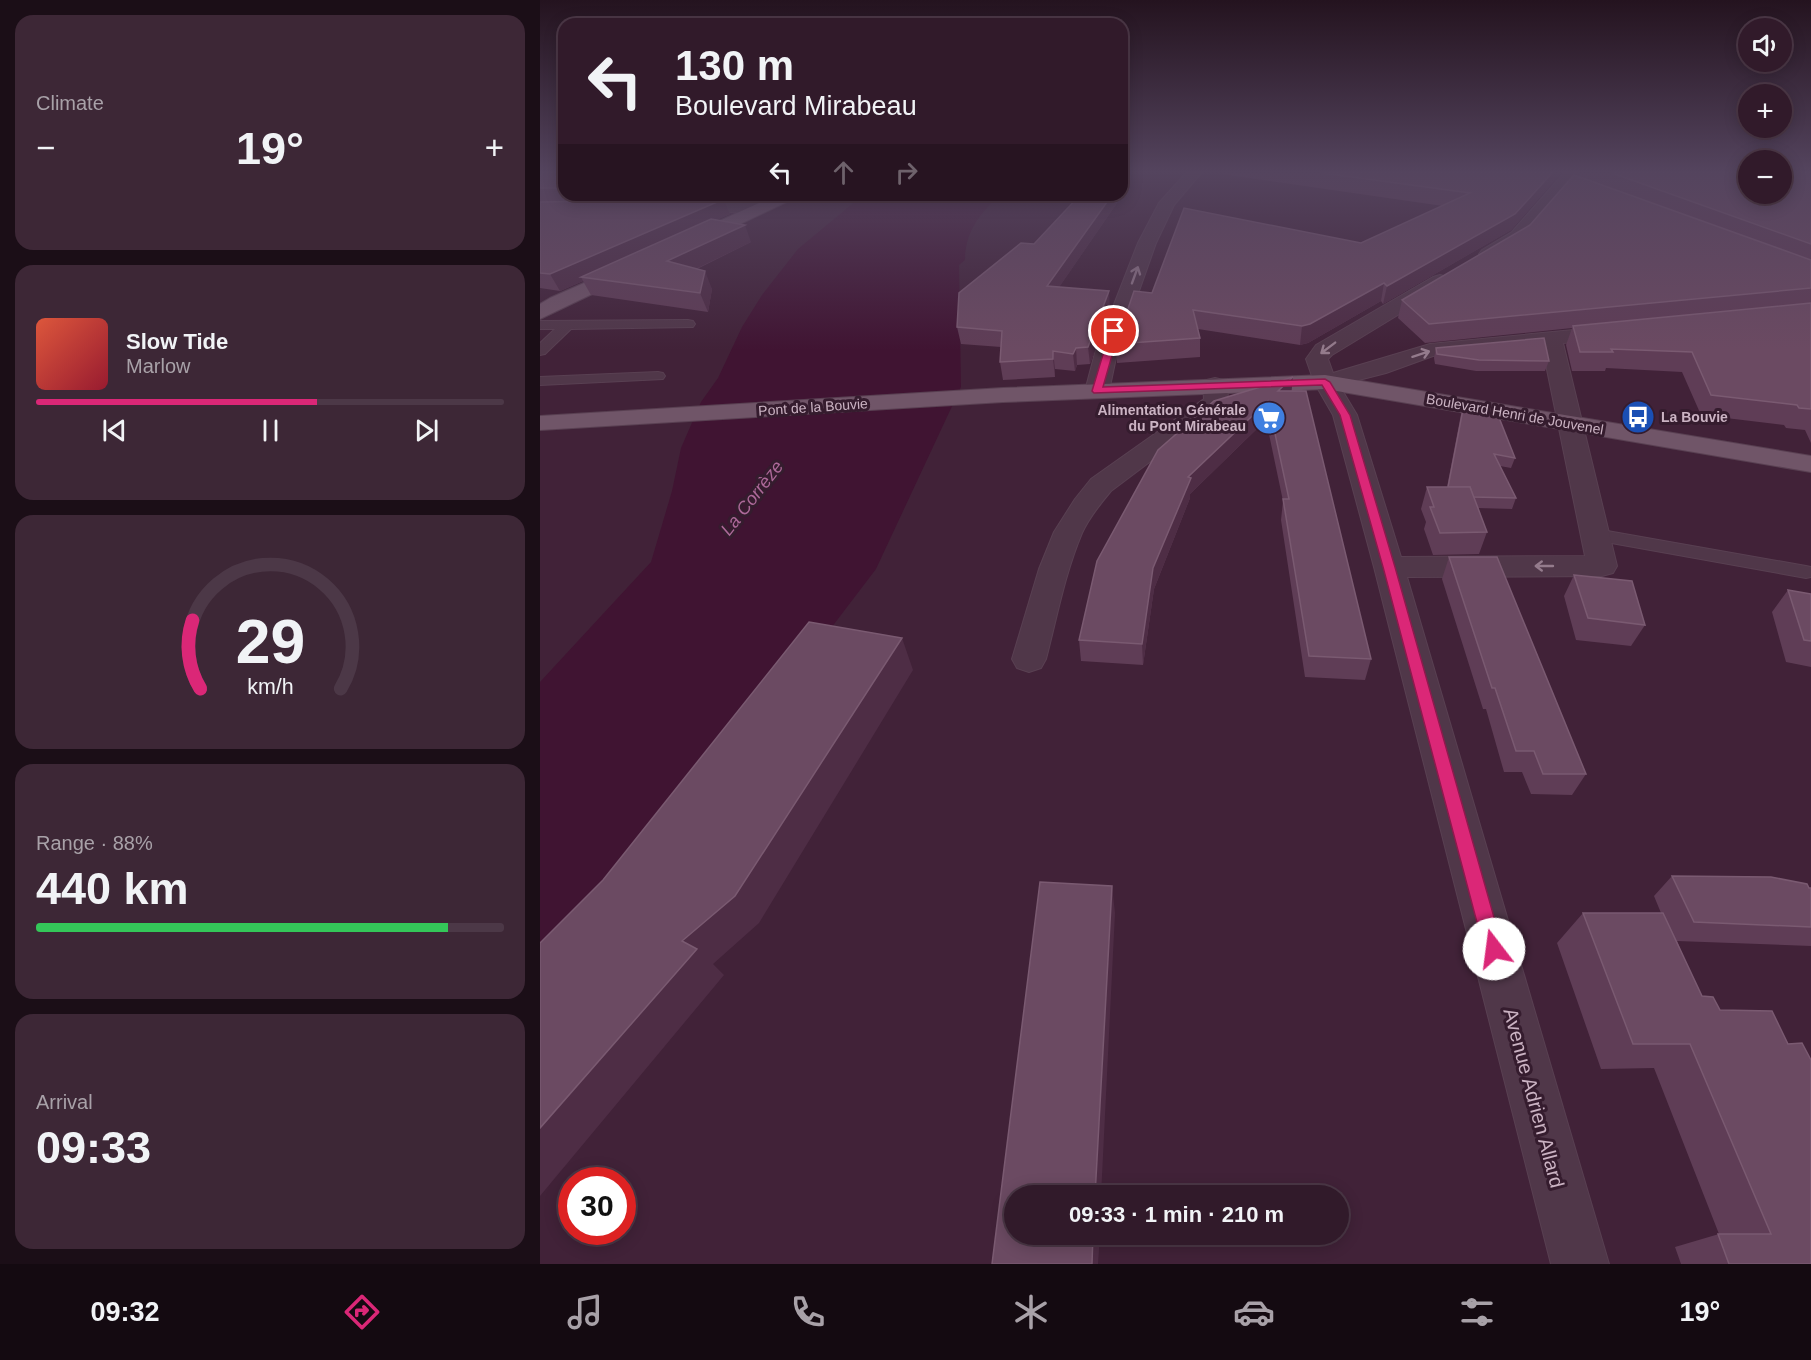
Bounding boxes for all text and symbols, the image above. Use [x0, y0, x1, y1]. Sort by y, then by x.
map controls [1738, 18, 1792, 204]
button: sound [1738, 18, 1792, 72]
icon: left [576, 42, 654, 120]
text: 130 m [675, 42, 794, 89]
button: + [1738, 84, 1792, 138]
text: Boulevard Mirabeau [675, 91, 917, 121]
text: Climate [36, 92, 104, 114]
text: 19° [236, 123, 304, 174]
text: − [36, 129, 55, 166]
text: + [485, 129, 504, 166]
button: − [1738, 150, 1792, 204]
icon: left [764, 156, 797, 189]
icon: ahead [827, 156, 860, 189]
icon: right [890, 156, 923, 189]
one-way arrow [1130, 266, 1141, 285]
pin [1088, 305, 1139, 356]
icon: arrive [1097, 314, 1130, 347]
text: Slow Tide [126, 329, 228, 354]
one-way arrow [1321, 342, 1337, 354]
one-way arrow [1411, 347, 1430, 358]
text: Marlow [126, 355, 190, 377]
street label: Boulevard Henri de Jouvenel [1425, 391, 1605, 437]
street label: Pont de la Bouvie [758, 395, 869, 419]
bus stop icon: La Bouvie [1620, 399, 1656, 435]
supermarket icon: Alimentation Générale du Pont Mirabeau [1251, 400, 1287, 436]
place label: Alimentation Générale du Pont Mirabeau [1097, 402, 1246, 434]
place label: La Bouvie [1661, 409, 1728, 425]
icon: previous [98, 414, 131, 447]
icon: pause [254, 414, 287, 447]
icon: next [410, 414, 443, 447]
water label: La Corrèze [717, 457, 787, 539]
one-way arrow [1534, 560, 1554, 572]
text: 29 [235, 607, 305, 676]
text: km/h [247, 675, 293, 699]
text: Range · 88% [36, 832, 153, 854]
text: 440 km [36, 863, 189, 914]
position arrow [1462, 917, 1526, 981]
street label: Avenue Adrien Allard [1499, 1006, 1569, 1190]
text: Arrival [36, 1091, 93, 1113]
text: 09:33 [36, 1122, 151, 1173]
speed limit sign: 30 [558, 1167, 636, 1245]
text: 09:33 · 1 min · 210 m [1069, 1202, 1284, 1227]
icon: directions [341, 1291, 383, 1333]
icon: music [564, 1291, 606, 1333]
icon: phone [787, 1291, 829, 1333]
icon: climate [1010, 1291, 1052, 1333]
icon: car [1233, 1291, 1275, 1333]
icon: filters [1456, 1291, 1498, 1333]
text: 09:32 [91, 1297, 160, 1327]
text: 19° [1680, 1297, 1720, 1327]

